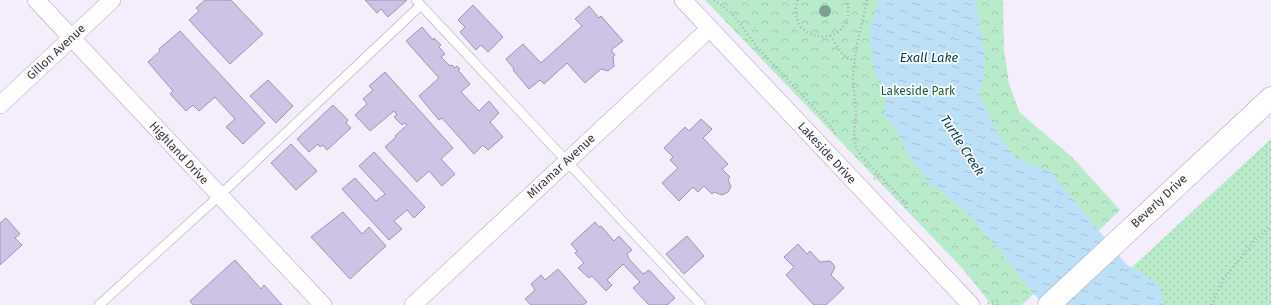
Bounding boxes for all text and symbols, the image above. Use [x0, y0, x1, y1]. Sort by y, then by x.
street label: Gillon Avenue [24, 21, 88, 83]
water label: Exall Lake [900, 50, 959, 65]
park label: Lakeside Park [881, 84, 956, 98]
water label: Turtle Creek [938, 112, 988, 178]
street label: Highland Drive [146, 119, 212, 187]
street label: Lakeside Drive [795, 119, 859, 187]
street label: Miramar Avenue [524, 131, 598, 201]
street label: Beverly Drive [1128, 172, 1190, 230]

